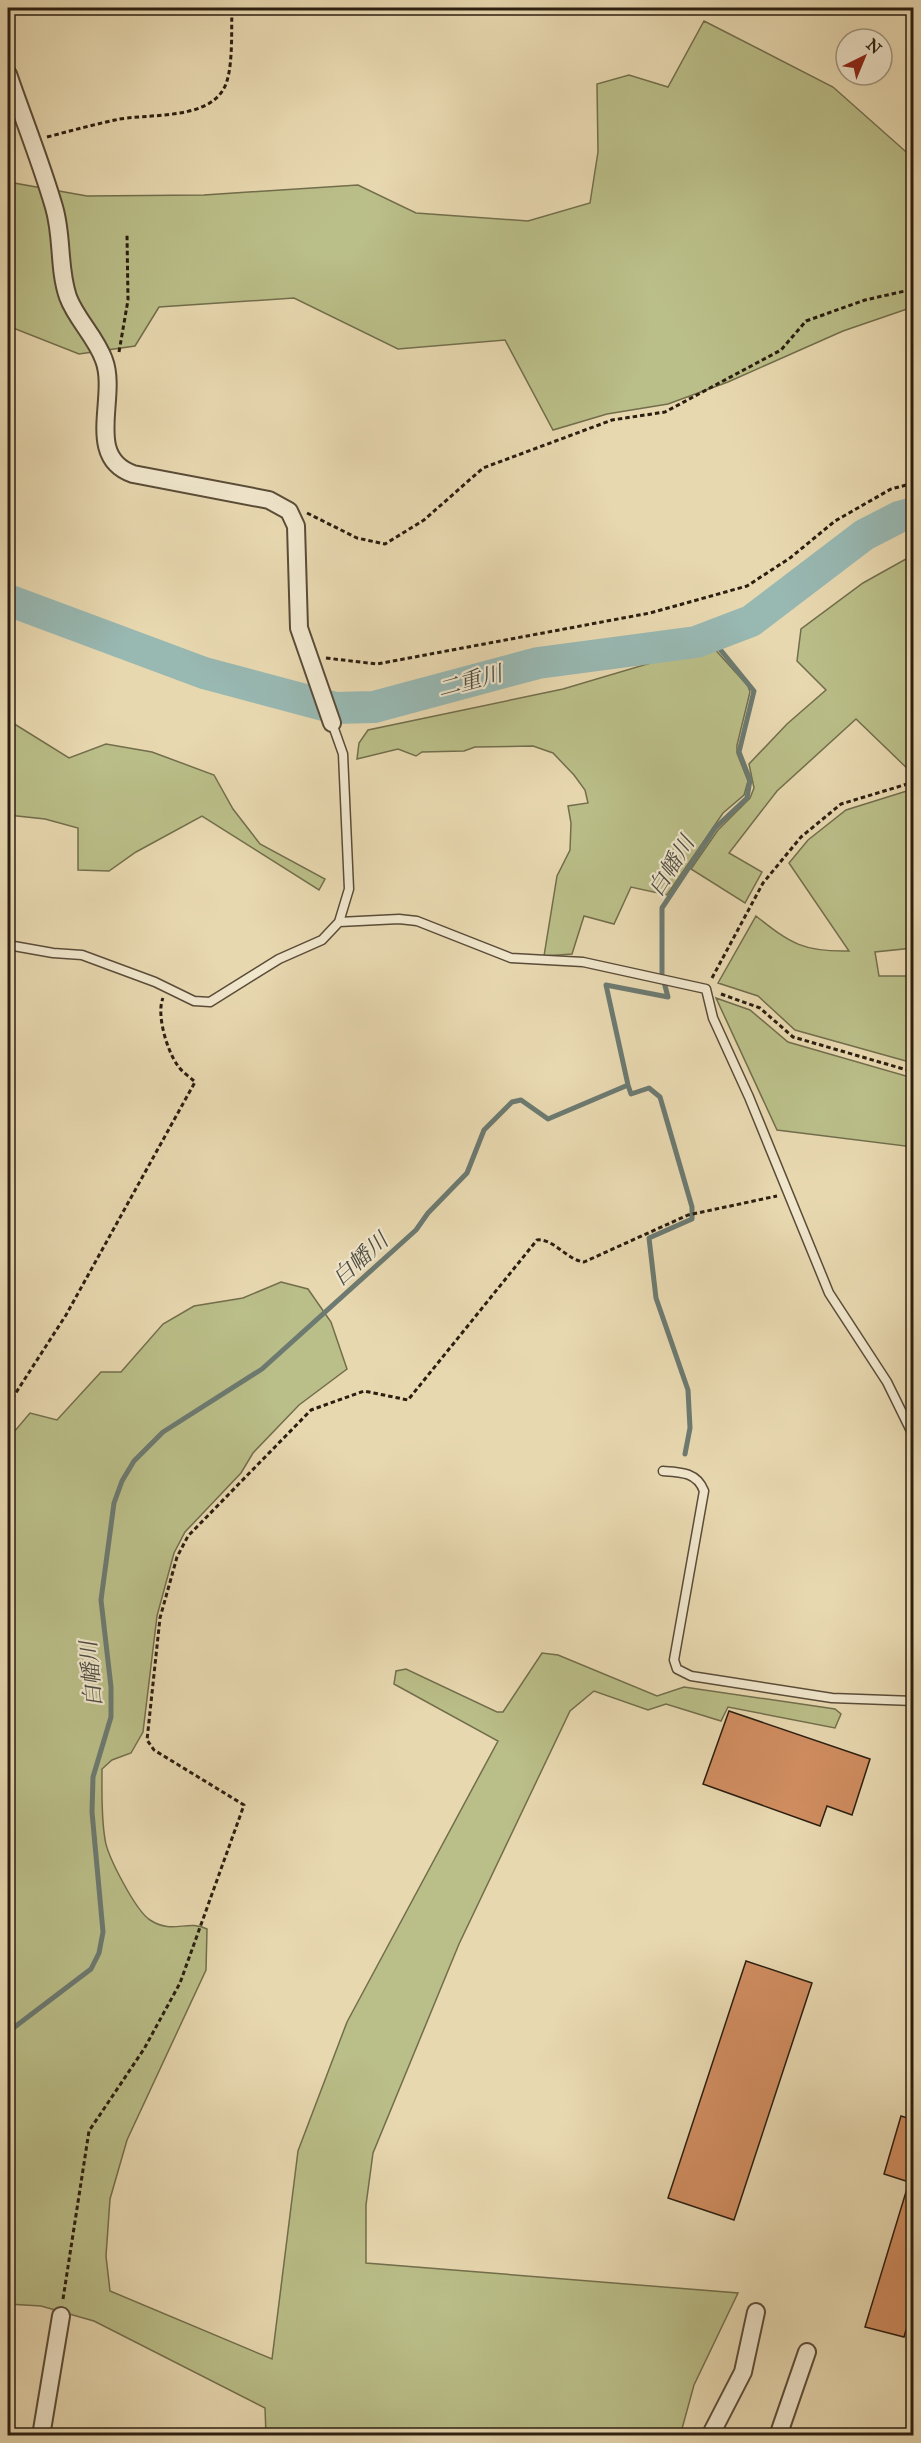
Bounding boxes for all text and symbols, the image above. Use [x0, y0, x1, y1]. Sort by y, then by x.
north arrow [834, 27, 894, 87]
text: N [862, 35, 886, 58]
water label: 二重川 [435, 659, 507, 703]
water label: 白幡川 [642, 829, 701, 901]
water label: 白幡川 [326, 1226, 395, 1291]
water label: 白幡川 [75, 1638, 107, 1708]

